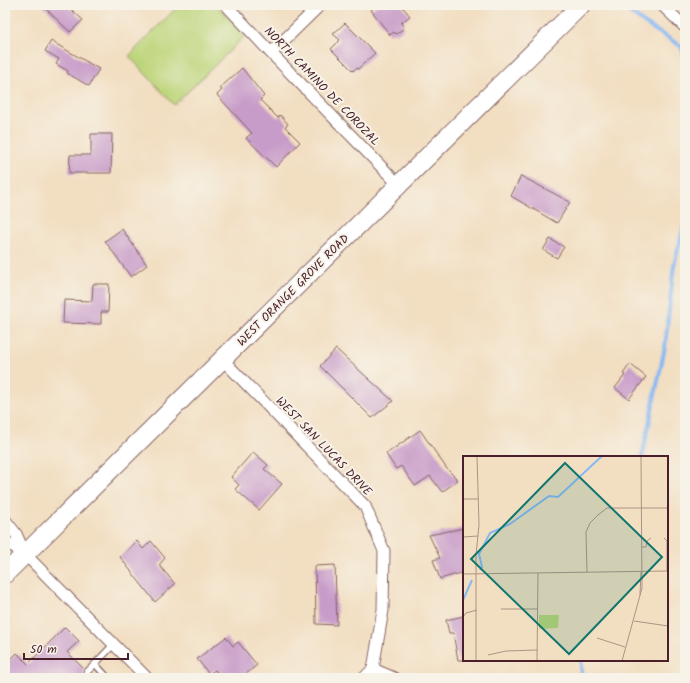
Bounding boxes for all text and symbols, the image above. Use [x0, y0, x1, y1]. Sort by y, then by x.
street label: NORTH CAMINO DE COROZAL [259, 22, 384, 150]
street label: WEST ORANGE GROVE ROAD [233, 230, 354, 351]
street label: WEST SAN LUCAS DRIVE [271, 392, 377, 501]
inset map [463, 456, 668, 661]
scale bar [24, 635, 128, 661]
text: 50 m [30, 640, 57, 659]

